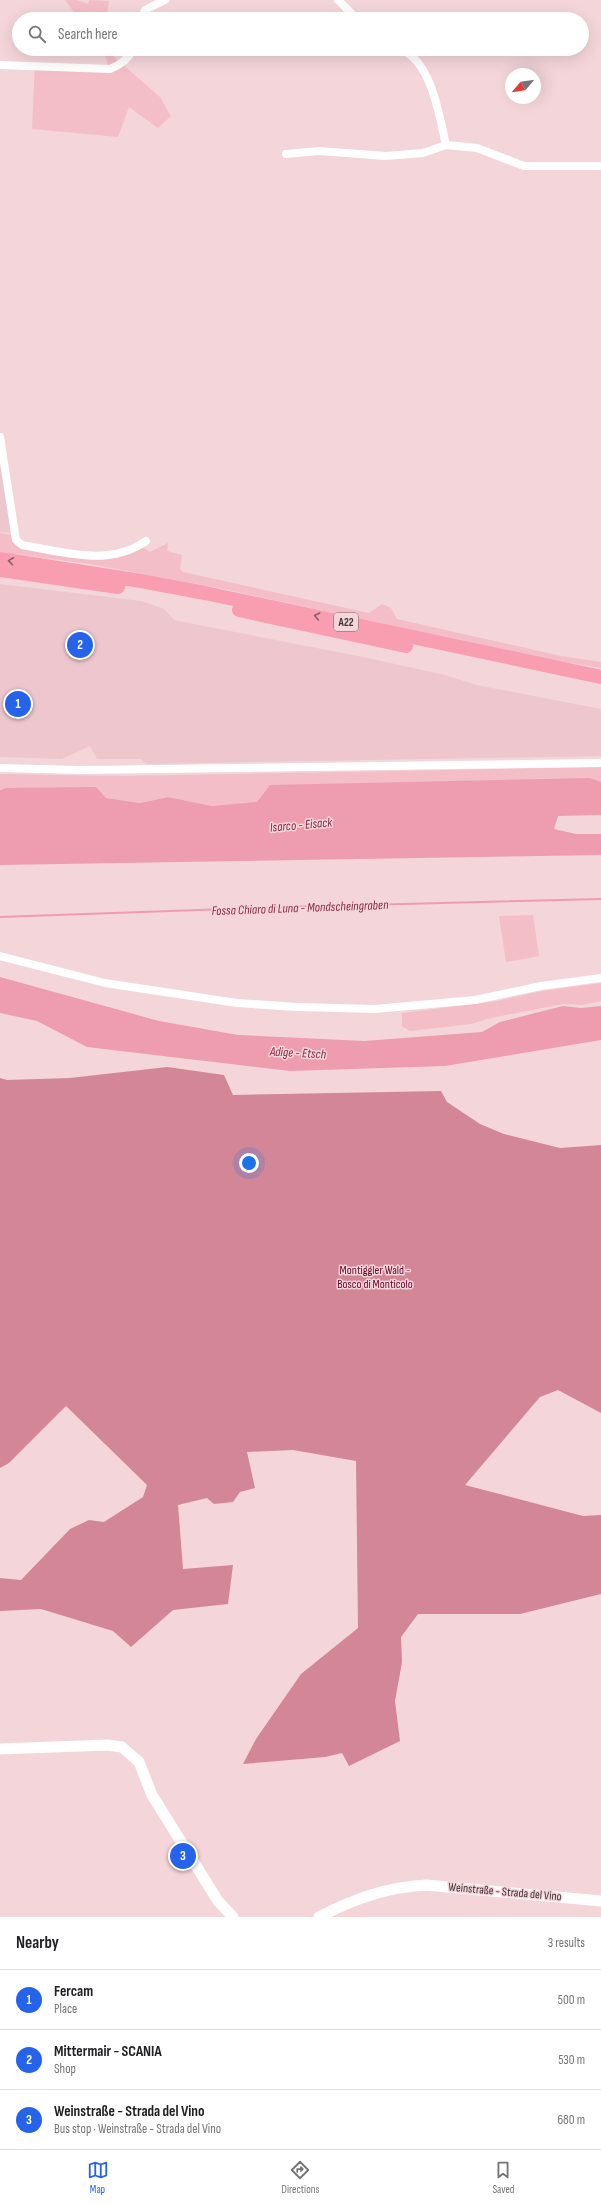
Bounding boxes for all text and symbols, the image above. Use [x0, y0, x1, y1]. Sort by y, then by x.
search box [12, 12, 589, 56]
icon: search [26, 23, 48, 45]
text: Search here [58, 25, 118, 44]
north arrow [505, 68, 541, 104]
one-way arrow [7, 557, 14, 566]
one-way arrow [313, 612, 320, 621]
road number: A22 [334, 613, 358, 631]
pin: 2 [67, 630, 93, 660]
pin: 1 [5, 689, 31, 719]
water label: Isarco - Eisack [269, 814, 334, 836]
water label: Fossa Chiaro di Luna - Mondscheingraben [211, 897, 389, 919]
water label: Adige - Etsch [268, 1043, 327, 1062]
your location [239, 1153, 259, 1173]
park label: Montiggler Wald - Bosco di Monticolo [337, 1263, 413, 1292]
pin: 3 [170, 1841, 196, 1871]
street label: Weinstraße - Strada del Vino [448, 1880, 562, 1904]
text: Nearby [16, 1933, 59, 1953]
text: 3 results [548, 1935, 585, 1951]
text: Fercam [54, 1982, 93, 2001]
text: 1 [26, 1992, 32, 2008]
text: 500 m [558, 1992, 585, 2008]
text: Place [54, 2001, 77, 2017]
text: Mittermair - SCANIA [54, 2042, 162, 2061]
text: 2 [26, 2052, 32, 2068]
text: 530 m [558, 2052, 585, 2068]
text: Shop [54, 2061, 76, 2077]
text: Weinstraße - Strada del Vino [54, 2102, 205, 2121]
text: 3 [26, 2112, 32, 2128]
text: 680 m [557, 2112, 585, 2128]
text: Bus stop · Weinstraße - Strada del Vino [54, 2121, 221, 2137]
tab: Map [87, 2159, 109, 2196]
tab: Directions [282, 2159, 319, 2196]
tab: Saved [492, 2159, 514, 2196]

